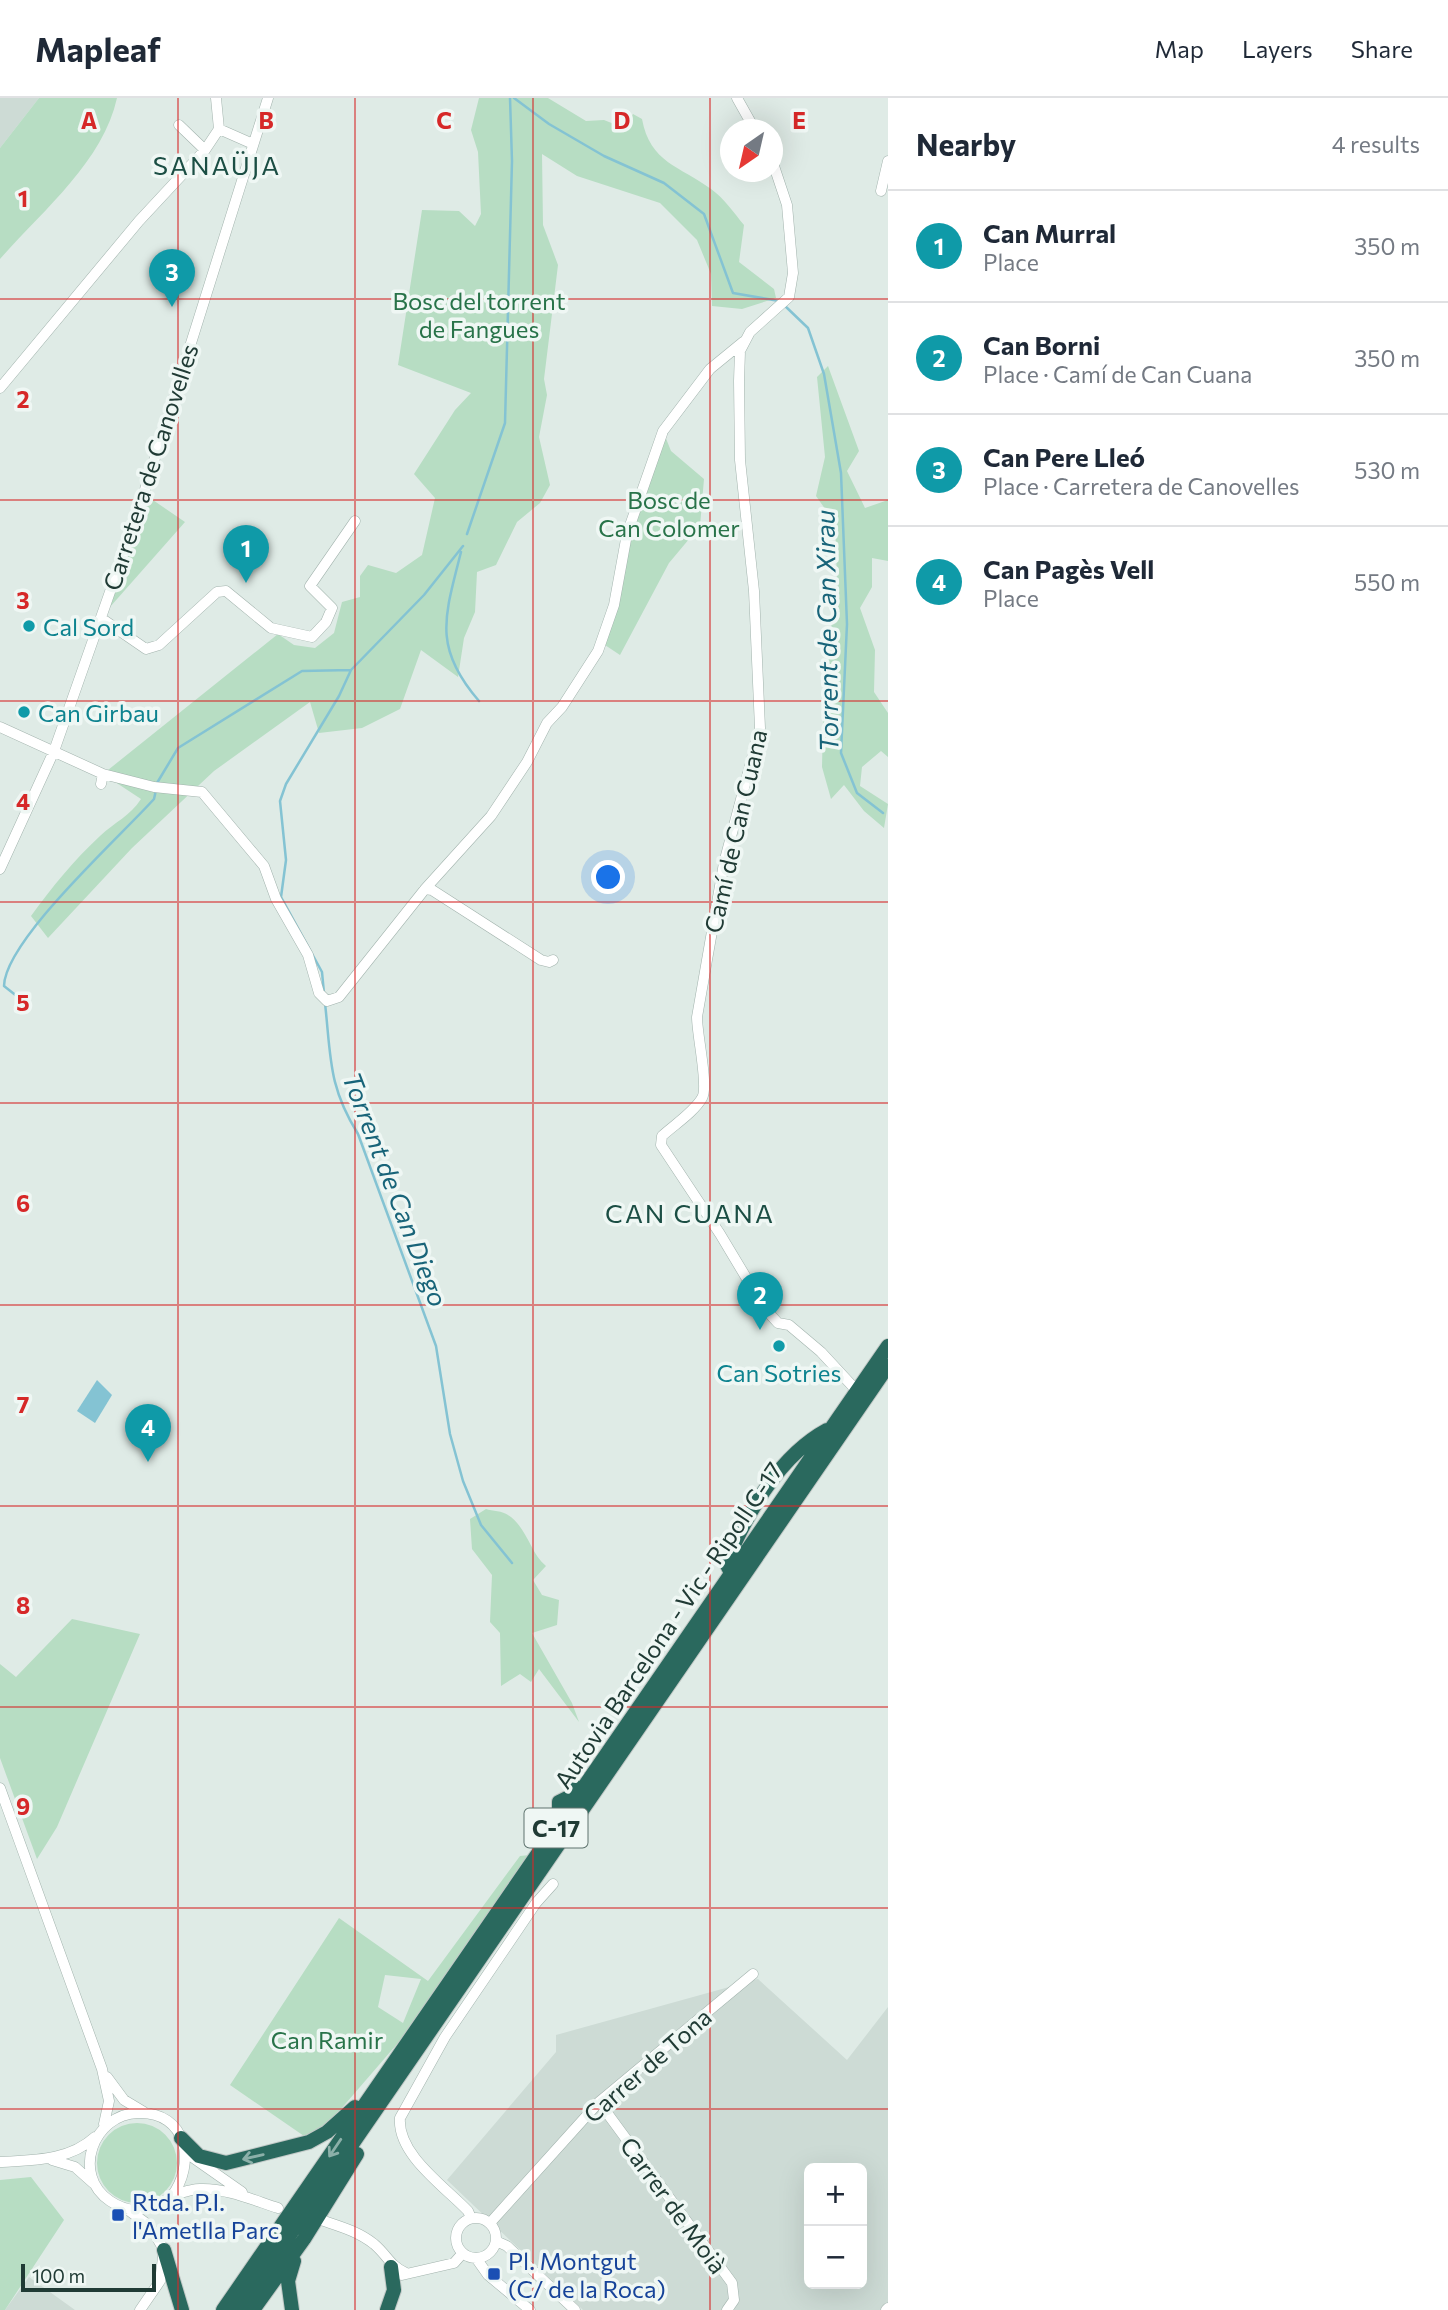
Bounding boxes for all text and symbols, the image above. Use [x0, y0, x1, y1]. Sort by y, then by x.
text: Mapleaf [35, 28, 161, 69]
text: Map [1155, 34, 1204, 63]
text: Layers [1242, 34, 1313, 63]
text: Share [1351, 34, 1413, 63]
text: A [81, 106, 98, 134]
text: B [258, 106, 274, 134]
text: C [436, 106, 452, 134]
text: D [614, 106, 631, 134]
text: E [792, 106, 806, 134]
north arrow [720, 119, 783, 182]
text: Nearby [916, 125, 1016, 162]
text: 4 results [1332, 130, 1420, 158]
district label: SANAÜJA [153, 149, 281, 180]
text: 1 [18, 184, 28, 212]
text: Can Murral [983, 217, 1116, 248]
text: 1 [934, 232, 944, 260]
text: 350 m [1354, 232, 1420, 260]
text: Place [983, 248, 1039, 276]
pin: 3 [149, 249, 195, 307]
park label: Bosc del torrent de Fangues [392, 286, 566, 343]
text: Can Borni [983, 329, 1100, 360]
street label: Carretera de Canovelles [96, 340, 204, 594]
text: 2 [932, 344, 946, 372]
text: 350 m [1354, 344, 1420, 372]
text: Place · Camí de Can Cuana [983, 360, 1252, 388]
text: 2 [16, 385, 30, 413]
text: Can Pere Lleó [983, 441, 1145, 472]
text: 3 [932, 456, 946, 484]
text: 530 m [1354, 456, 1420, 484]
text: Place · Carretera de Canovelles [983, 472, 1299, 500]
park label: Bosc de Can Colomer [598, 485, 740, 542]
water label: Torrent de Can Xirau [808, 510, 844, 752]
pin: 1 [223, 525, 269, 583]
text: Can Pagès Vell [983, 553, 1154, 584]
text: 4 [932, 568, 946, 596]
text: 550 m [1354, 568, 1420, 596]
text: Place [983, 584, 1039, 612]
text: 3 [16, 586, 30, 614]
place label: Cal Sord [43, 612, 134, 641]
marker: Cal Sord [21, 618, 37, 634]
place label: Can Girbau [38, 698, 159, 727]
marker: Can Girbau [16, 704, 32, 720]
street label: Camí de Can Cuana [697, 726, 773, 936]
text: 4 [16, 787, 30, 815]
your location [591, 860, 625, 894]
text: 5 [16, 988, 30, 1016]
water label: Torrent de Can Diego [337, 1067, 455, 1311]
text: 6 [16, 1189, 30, 1217]
district label: CAN CUANA [605, 1197, 775, 1228]
pin: 2 [737, 1272, 783, 1330]
marker: Can Sotries [771, 1338, 787, 1354]
place label: Can Sotries [717, 1358, 841, 1387]
text: 7 [17, 1390, 29, 1418]
pin: 4 [125, 1404, 171, 1462]
street label: Autovia Barcelona - Vic - Ripoll C-17 [548, 1456, 788, 1794]
text: 8 [16, 1591, 30, 1619]
text: 9 [16, 1792, 30, 1820]
road number: C-17 [524, 1808, 588, 1848]
street label: Carrer de Tona [577, 2002, 717, 2128]
park label: Can Ramir [271, 2025, 384, 2054]
street label: Carrer de Moià [615, 2131, 733, 2279]
one-way arrow [328, 2138, 342, 2157]
one-way arrow [242, 2151, 265, 2164]
map controls [804, 2163, 867, 2289]
button: + [804, 2163, 867, 2226]
place label: Rtda. P.I. l'Ametlla Parc [132, 2187, 279, 2244]
marker: Rtda. P.I. l'Ametlla Parc [110, 2207, 126, 2223]
button: − [804, 2226, 867, 2289]
place label: Pl. Montgut (C/ de la Roca) [508, 2246, 666, 2303]
scale bar [21, 2261, 156, 2293]
text: 100 m [32, 2264, 85, 2287]
marker: Pl. Montgut (C/ de la Roca) [486, 2266, 502, 2282]

